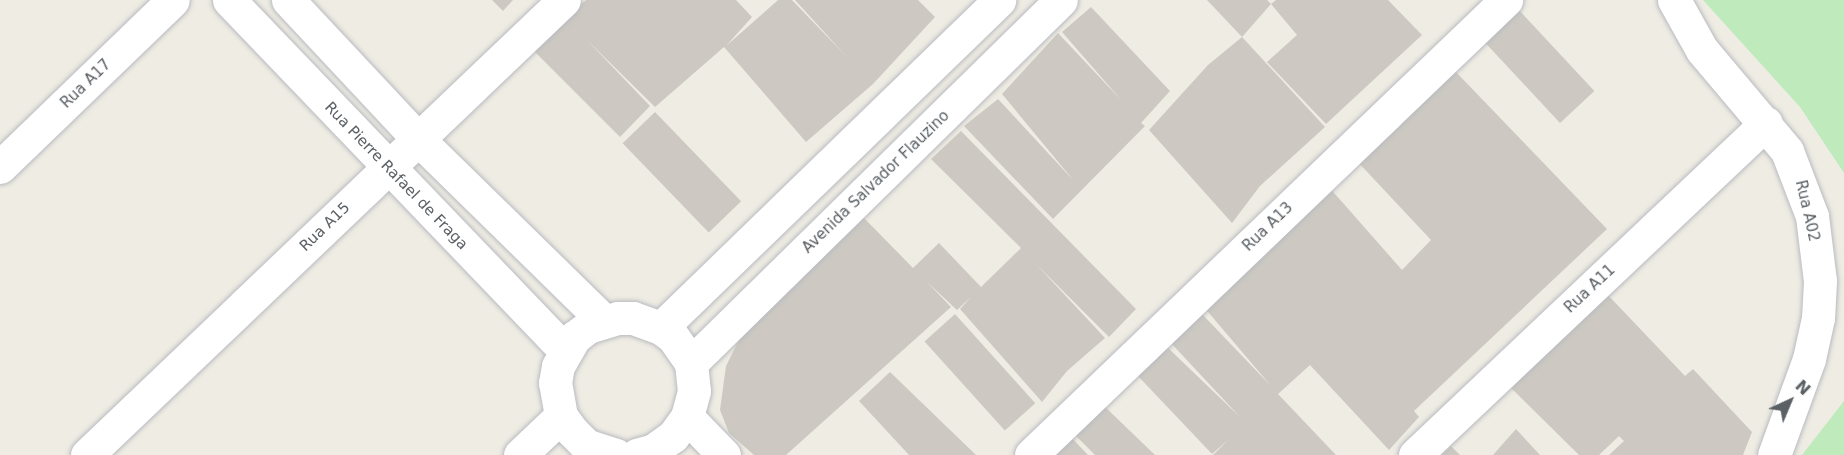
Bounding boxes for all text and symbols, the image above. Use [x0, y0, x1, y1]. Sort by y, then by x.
street label: Rua A17 [57, 56, 115, 112]
street label: Rua Pierre Rafael de Fraga [321, 98, 471, 254]
street label: Avenida Salvador Flauzino [799, 107, 953, 257]
street label: Rua A02 [1791, 178, 1823, 244]
street label: Rua A15 [296, 199, 354, 255]
street label: Rua A13 [1239, 199, 1297, 255]
street label: Rua A11 [1561, 261, 1619, 317]
north arrow [1760, 371, 1820, 431]
text: N [1791, 376, 1814, 399]

